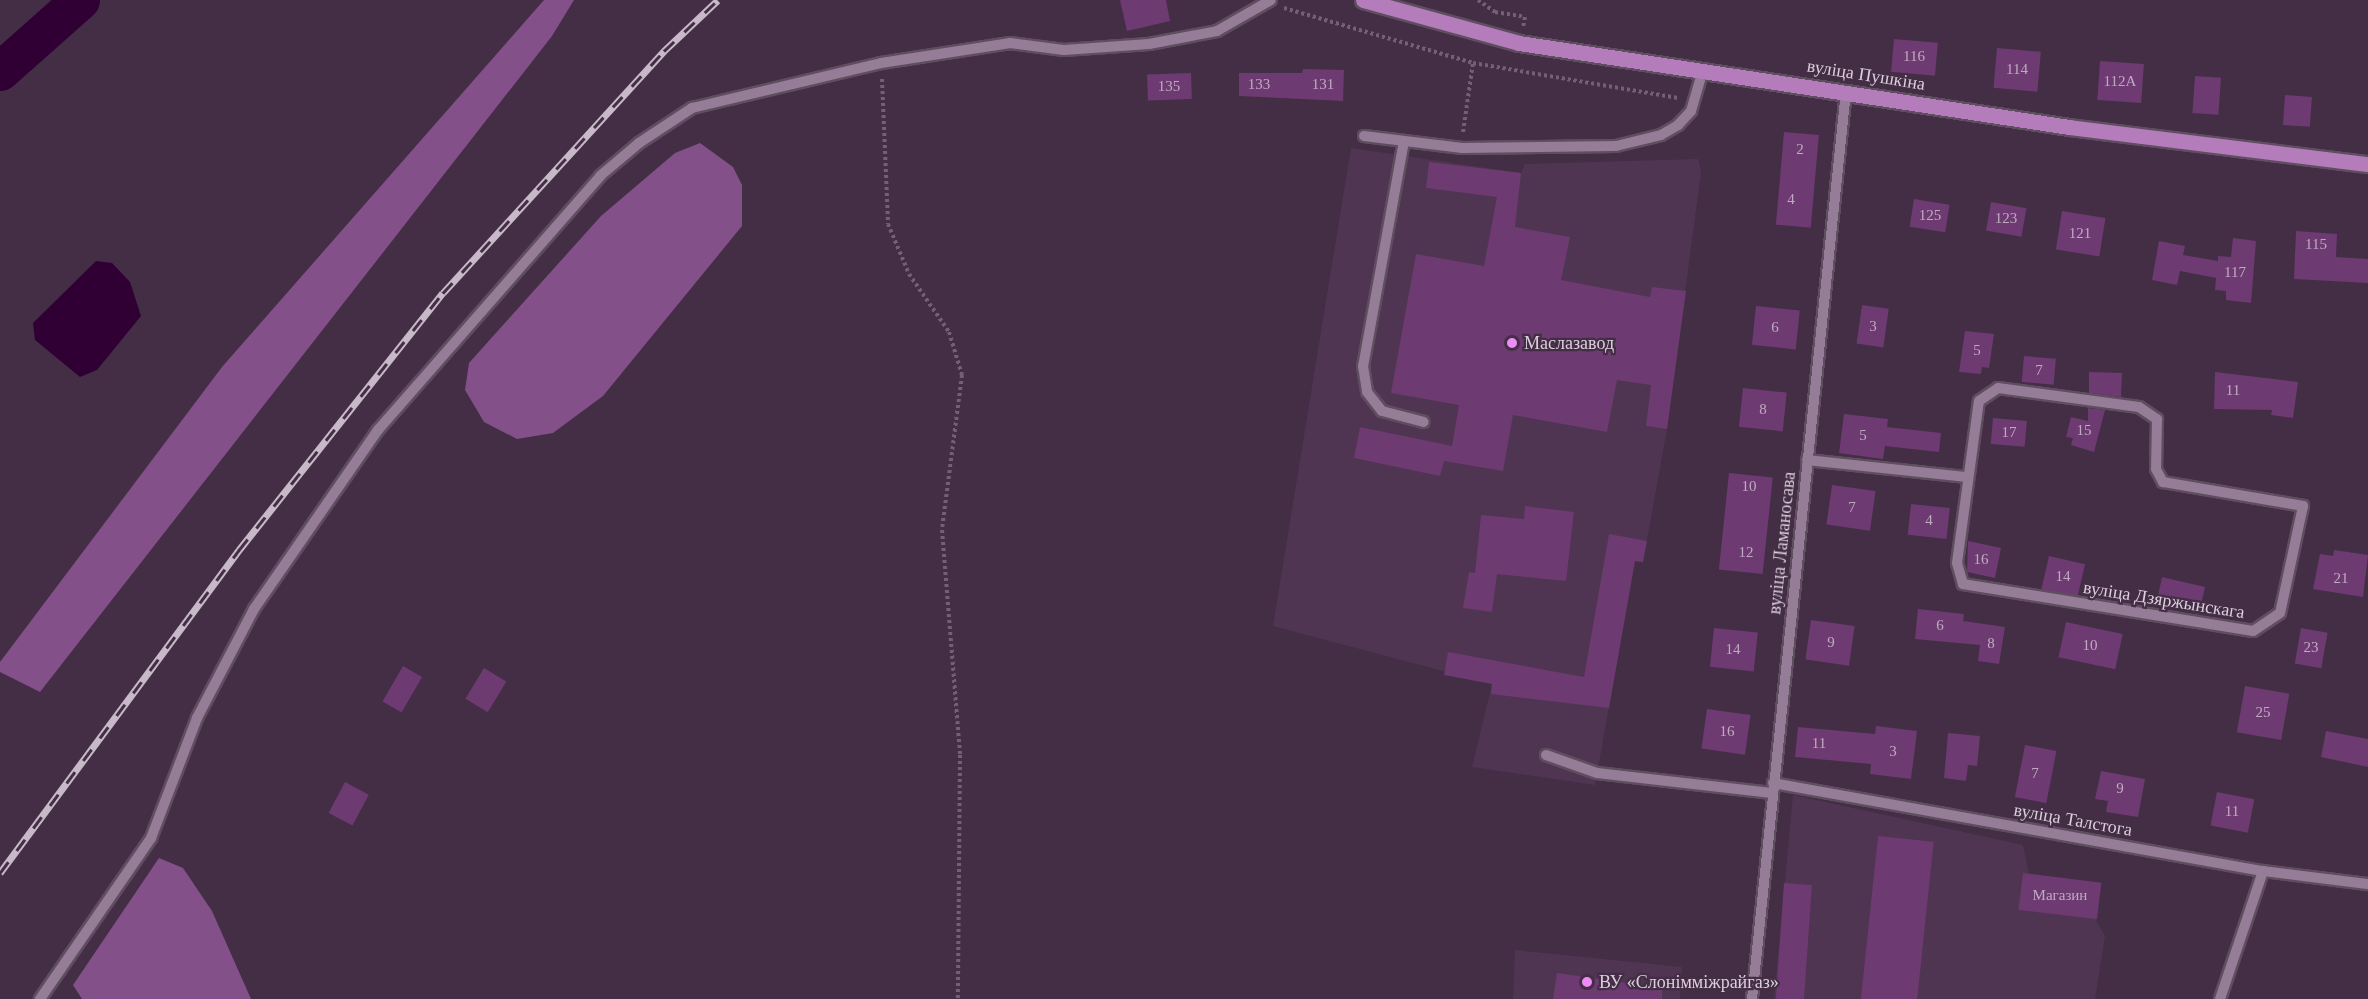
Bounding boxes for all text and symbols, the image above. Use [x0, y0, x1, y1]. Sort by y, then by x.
house number: 116 [1903, 48, 1925, 66]
street label: вуліца Пушкіна [1805, 55, 1927, 95]
house number: 114 [2006, 61, 2028, 79]
house number: 112А [2104, 73, 2136, 91]
house number: 133 [1248, 76, 1270, 94]
house number: 131 [1312, 76, 1334, 94]
house number: 135 [1158, 78, 1180, 96]
house number: 2 [1796, 141, 1804, 159]
house number: 4 [1787, 191, 1795, 209]
house number: 125 [1919, 207, 1941, 225]
house number: 123 [1995, 210, 2017, 228]
house number: 121 [2069, 225, 2091, 243]
house number: 115 [2305, 236, 2327, 254]
house number: 117 [2224, 264, 2246, 282]
house number: 3 [1869, 318, 1877, 336]
house number: 6 [1771, 319, 1779, 337]
place label: Маслазавод [1524, 332, 1614, 354]
marker: Маслазавод [1505, 336, 1519, 350]
house number: 5 [1973, 342, 1981, 360]
house number: 7 [2035, 362, 2043, 380]
house number: 11 [2226, 382, 2240, 400]
house number: 8 [1759, 401, 1767, 419]
house number: 15 [2076, 422, 2092, 440]
house number: 17 [2002, 424, 2016, 442]
house number: 5 [1859, 427, 1867, 445]
street label: вуліца Ламаносава [1764, 471, 1800, 615]
house number: 10 [1742, 478, 1756, 496]
house number: 7 [1848, 499, 1856, 517]
house number: 4 [1925, 512, 1933, 530]
house number: 12 [1738, 544, 1754, 562]
house number: 16 [1974, 551, 1988, 569]
house number: 14 [2056, 568, 2070, 586]
house number: 21 [2334, 570, 2348, 588]
street label: вуліца Дзяржынскага [2082, 577, 2246, 623]
house number: 6 [1936, 617, 1944, 635]
house number: 9 [1827, 634, 1835, 652]
house number: 8 [1987, 635, 1995, 653]
house number: 10 [2082, 637, 2098, 655]
house number: 23 [2304, 639, 2318, 657]
house number: 14 [1726, 641, 1740, 659]
house number: 25 [2256, 704, 2270, 722]
house number: 16 [1720, 723, 1734, 741]
house number: 11 [1812, 735, 1826, 753]
house number: 3 [1889, 743, 1897, 761]
house number: 7 [2031, 765, 2039, 783]
house number: 9 [2116, 780, 2124, 798]
street label: вуліца Талстога [2012, 799, 2134, 841]
house number: 11 [2225, 803, 2239, 821]
house number: Магазин [2033, 887, 2087, 905]
place label: ВУ «Слонімміжрайгаз» [1599, 971, 1779, 993]
marker: ВУ «Слонімміжрайгаз» [1580, 975, 1594, 989]

